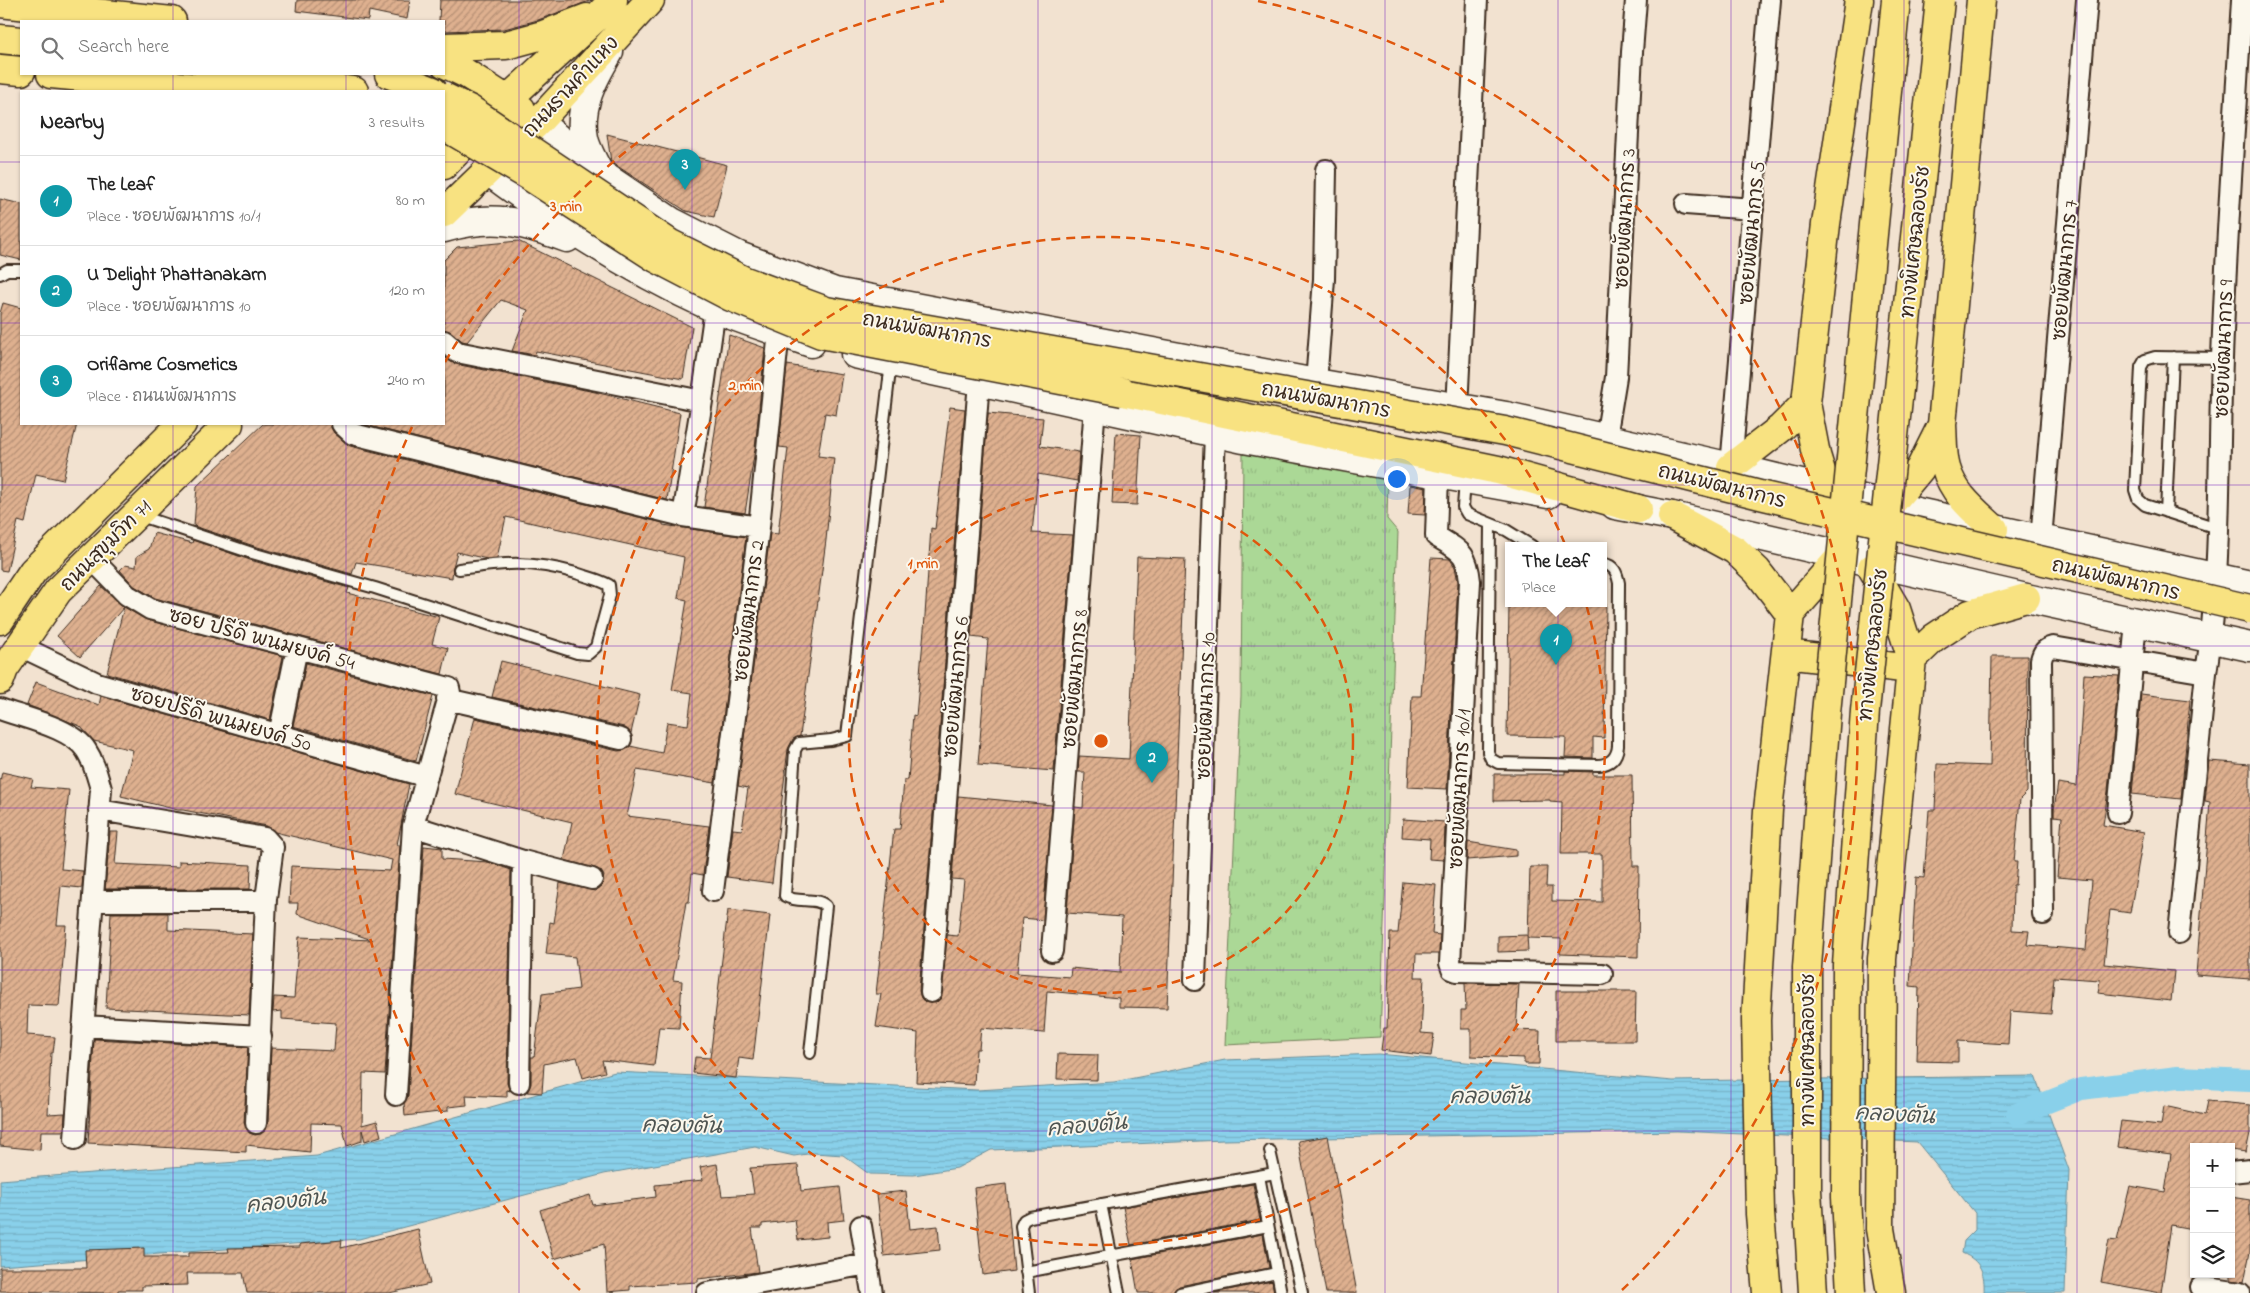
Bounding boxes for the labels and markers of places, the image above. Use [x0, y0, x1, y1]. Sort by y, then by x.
pin: 3 [669, 149, 701, 190]
pin: 1 [1540, 624, 1572, 665]
centre of rings [1092, 732, 1110, 750]
pin: 2 [1136, 742, 1168, 783]

